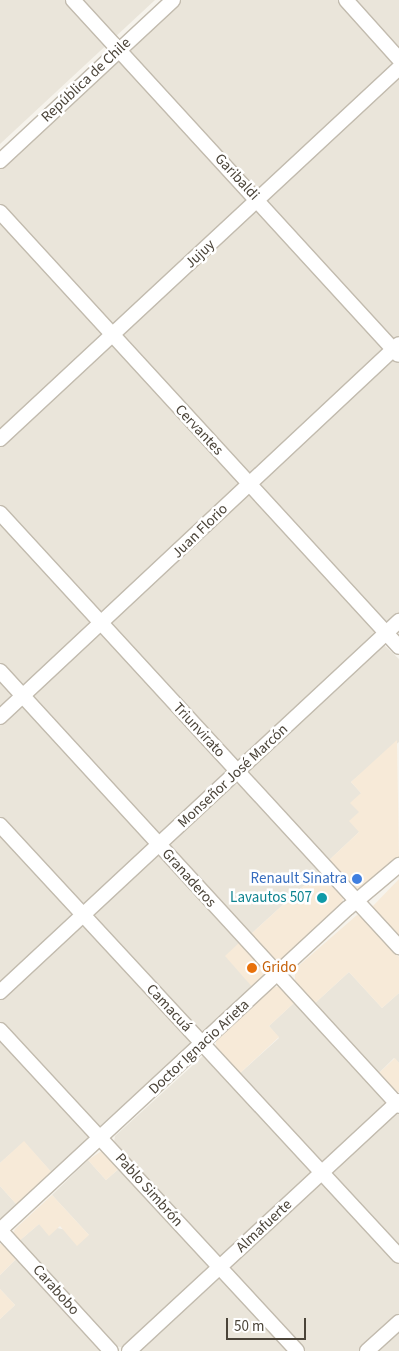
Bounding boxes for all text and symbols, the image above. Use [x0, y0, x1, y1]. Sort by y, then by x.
street label: República de Chile [38, 34, 134, 126]
street label: Garibaldi [211, 150, 263, 204]
street label: Jujuy [181, 236, 219, 272]
street label: Cervantes [171, 401, 227, 459]
street label: Juan Florio [168, 500, 232, 562]
street label: Triunvirato [169, 699, 229, 761]
street label: Monseñor José Marcón [174, 720, 292, 832]
street label: Granaderos [158, 845, 220, 911]
place label: Renault Sinatra [251, 870, 347, 888]
marker: Renault Sinatra [351, 873, 363, 885]
place label: Lavautos 507 [230, 889, 312, 907]
marker: Lavautos 507 [316, 892, 328, 904]
place label: Grido [262, 959, 297, 977]
marker: Grido [246, 962, 258, 974]
street label: Camacuá [142, 980, 196, 1036]
street label: Doctor Ignacio Arieta [145, 996, 253, 1098]
street label: Pablo Simbrón [111, 1150, 187, 1230]
street label: Almafuerte [232, 1196, 296, 1256]
street label: Carabobo [29, 1261, 83, 1319]
scale bar [229, 1308, 309, 1340]
text: 50 m [234, 1316, 264, 1337]

